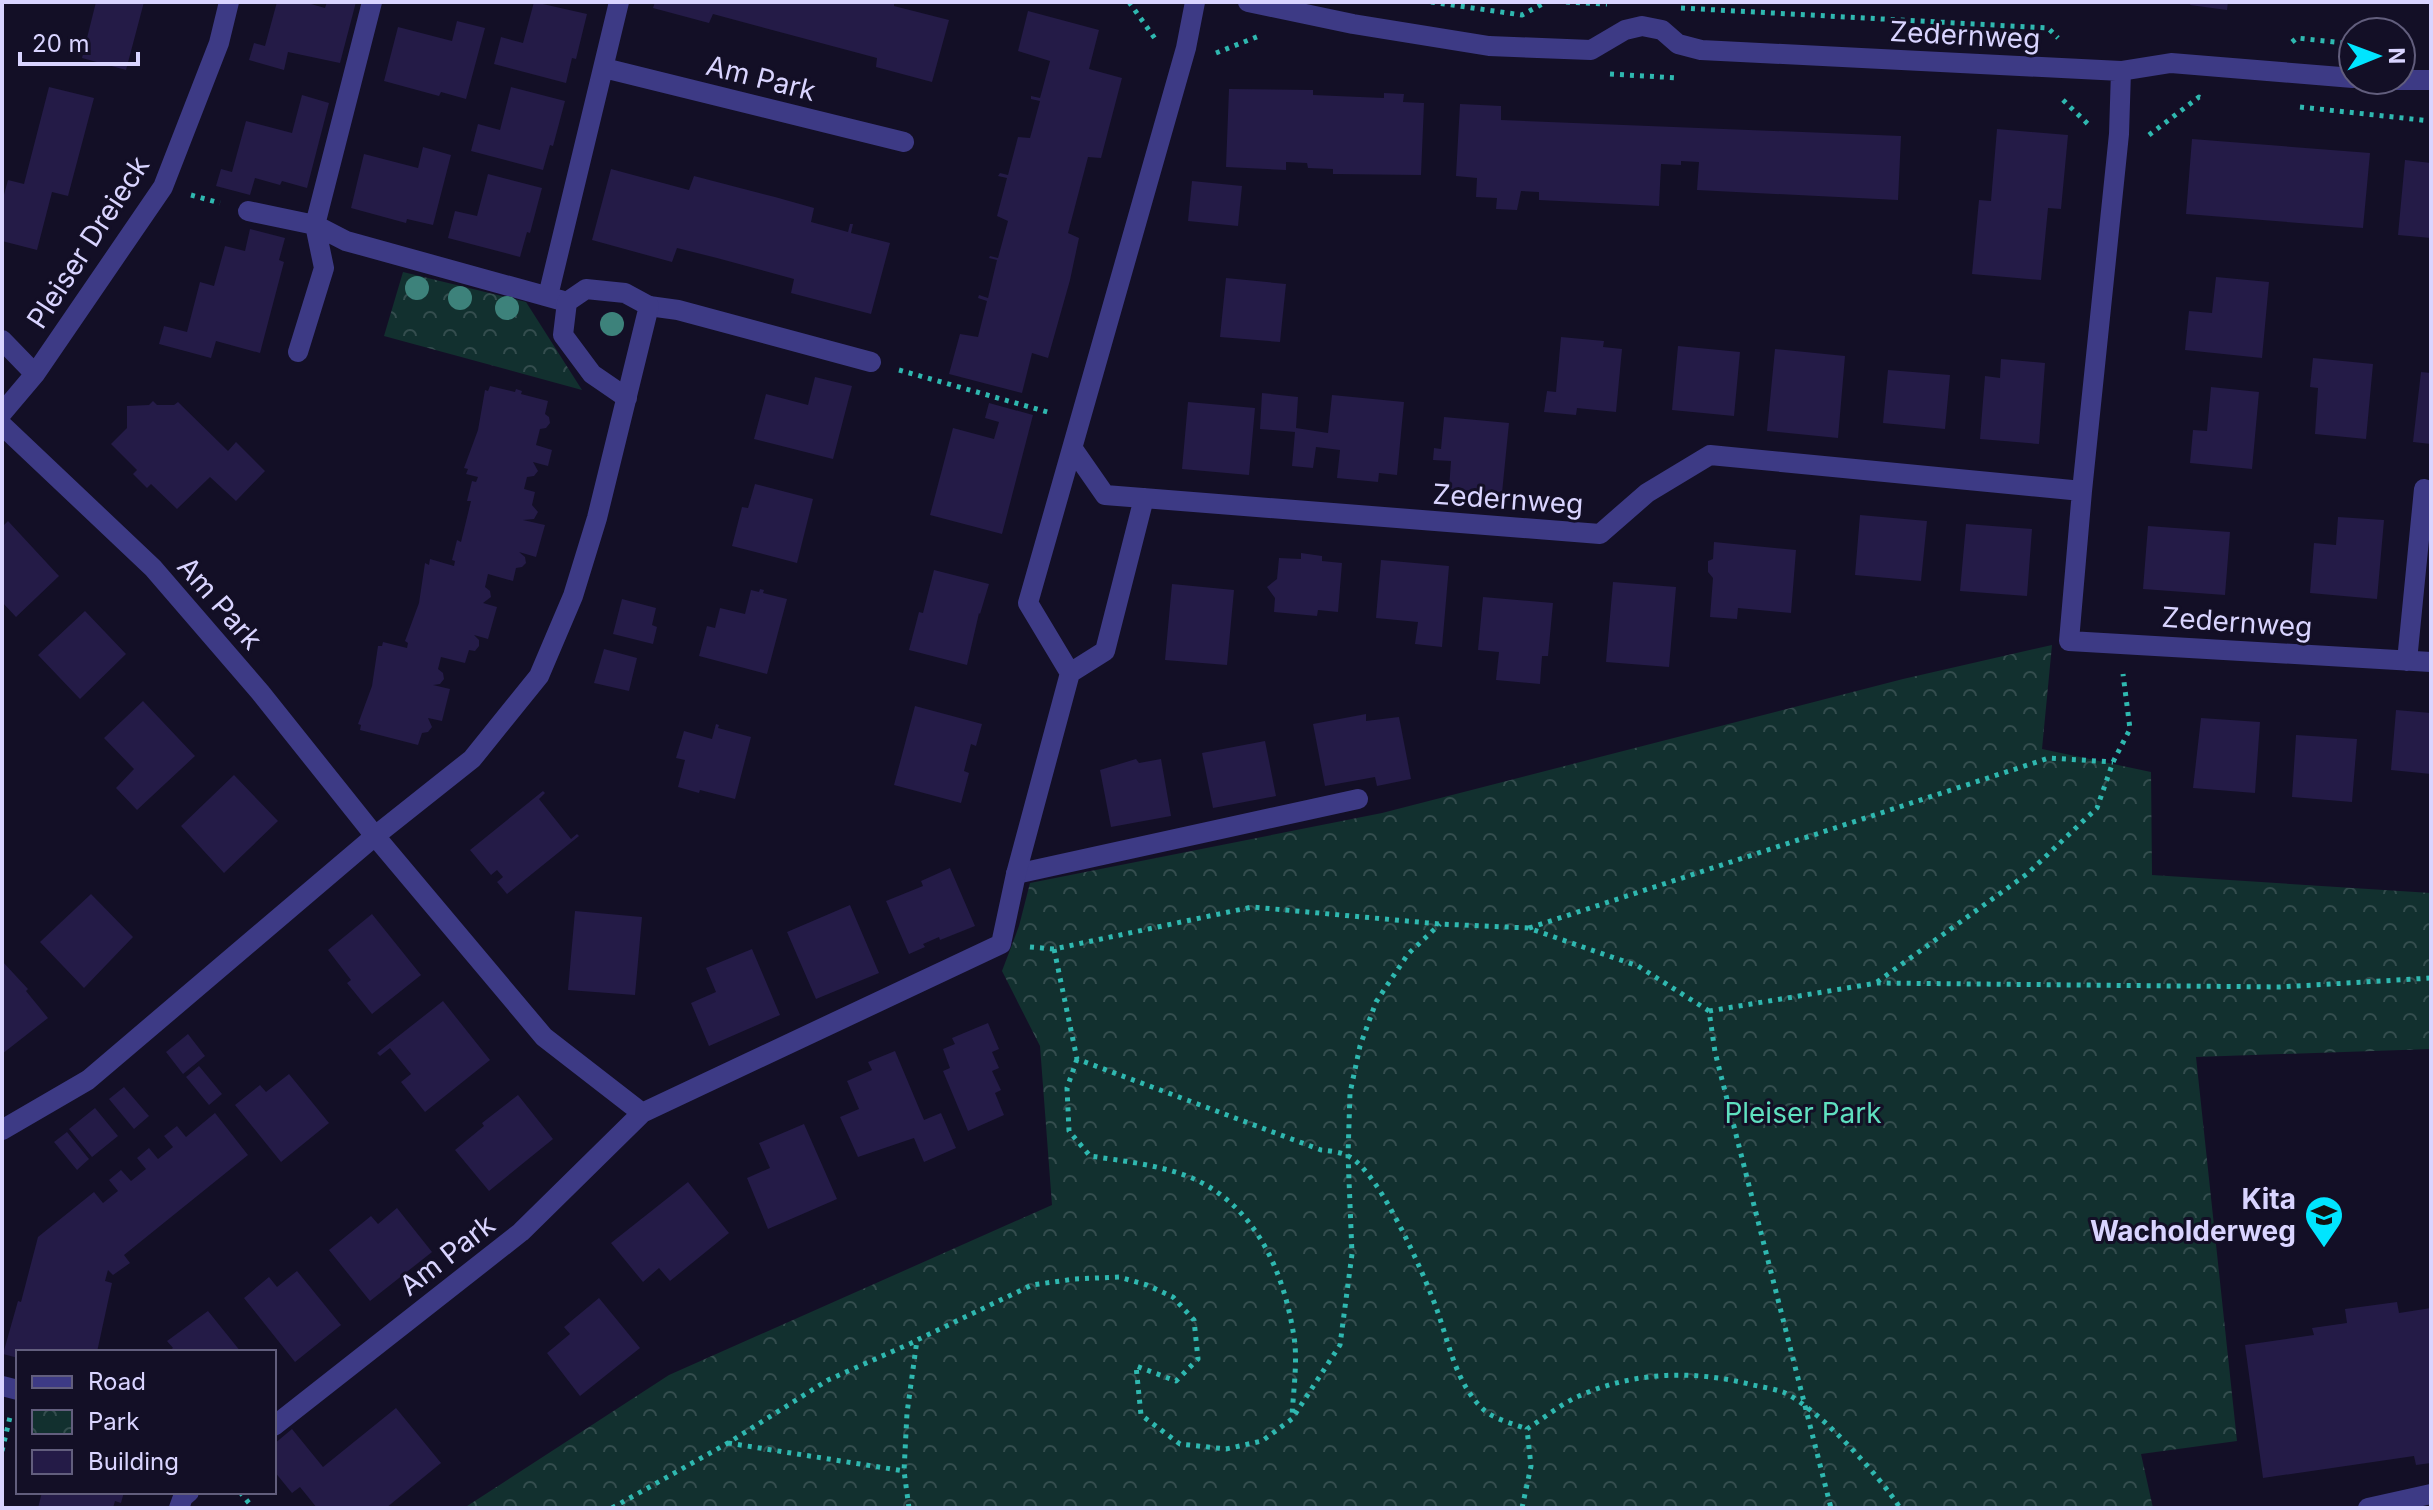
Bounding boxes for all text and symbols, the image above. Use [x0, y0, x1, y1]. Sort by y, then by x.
street label: Zedernweg [1889, 14, 2041, 56]
scale bar [20, 16, 138, 66]
north arrow [2337, 16, 2417, 96]
text: 20 m [32, 29, 90, 58]
text: N [2384, 47, 2410, 64]
street label: Am Park [703, 48, 819, 108]
street label: Pleiser Dreieck [20, 150, 156, 334]
street label: Zedernweg [1432, 477, 1584, 521]
street label: Am Park [171, 550, 269, 656]
street label: Zedernweg [2161, 600, 2313, 644]
park label: Pleiser Park [1724, 1096, 1882, 1130]
place label: Kita Wacholderweg [2090, 1182, 2296, 1248]
school or university icon: Kita Wacholderweg [2303, 1194, 2345, 1249]
street label: Am Park [393, 1207, 501, 1303]
legend [16, 1350, 276, 1494]
text: Road [88, 1367, 146, 1396]
text: Park [88, 1407, 139, 1436]
text: Building [88, 1447, 179, 1476]

